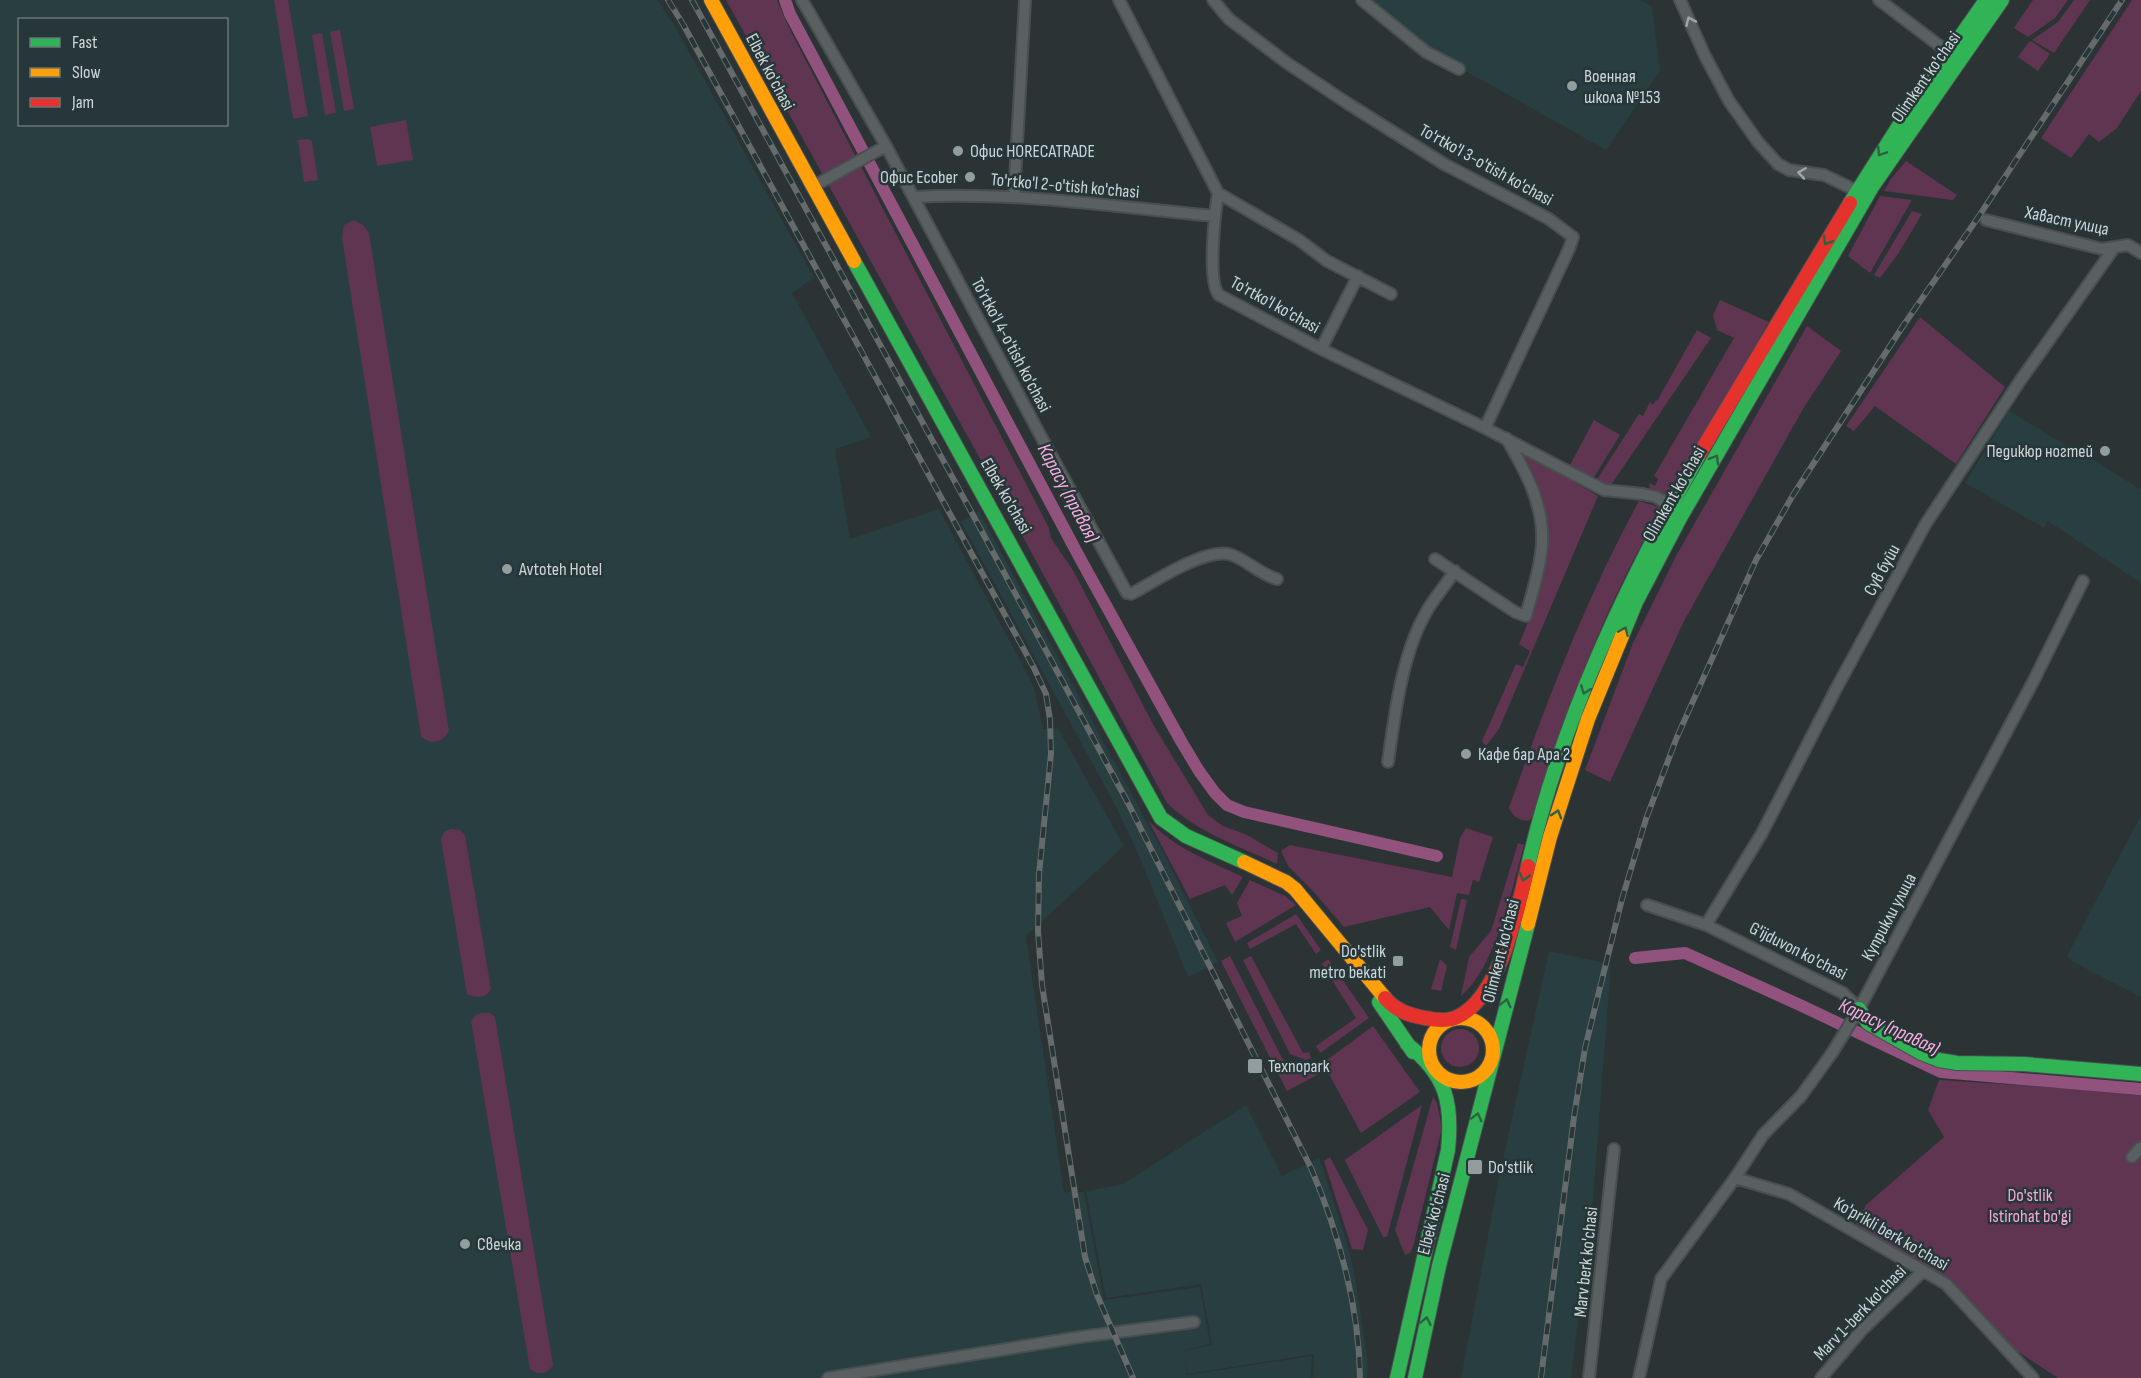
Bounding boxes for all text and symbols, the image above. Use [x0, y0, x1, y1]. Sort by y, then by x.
one-way arrow [1685, 17, 1697, 28]
legend [18, 18, 228, 126]
street label: Olimkent ko'chasi [1887, 28, 1965, 126]
street label: Elbek ko'chasi [741, 30, 799, 114]
text: Fast [72, 32, 98, 53]
text: Slow [72, 62, 101, 83]
place label: Военная школа №153 [1584, 66, 1660, 108]
marker: Военная школа №153 [1565, 79, 1579, 93]
text: Jam [71, 92, 94, 113]
street label: To'rtko'l 3-o'tish ko'chasi [1416, 120, 1556, 210]
place label: Офис HORECATRADE [970, 141, 1095, 162]
marker: Офис HORECATRADE [951, 144, 965, 158]
one-way arrow [1877, 146, 1888, 157]
place label: Офис Ecober [880, 167, 958, 188]
one-way arrow [1797, 167, 1807, 179]
street label: To'rtko'l 2-o'tish ko'chasi [990, 169, 1140, 203]
marker: Офис Ecober [963, 170, 977, 184]
street label: Хаваст улица [2022, 202, 2111, 240]
one-way arrow [1823, 235, 1834, 245]
street label: To'rtko'l ko'chasi [1227, 272, 1323, 338]
street label: To'rtko'l 4-o'tish ko'chasi [967, 274, 1055, 416]
water label: Карасу (правая) [1032, 440, 1104, 547]
place label: Педикюр ногтей [1986, 441, 2093, 462]
street label: Olimkent ko'chasi [1638, 443, 1710, 545]
marker: Педикюр ногтей [2098, 444, 2112, 458]
street label: Elbek ko'chasi [976, 454, 1036, 538]
one-way arrow [1707, 455, 1719, 465]
street label: Сув буйи [1859, 541, 1905, 599]
place label: Avtoteh Hotel [518, 559, 602, 580]
marker: Avtoteh Hotel [500, 562, 514, 576]
one-way arrow [1617, 627, 1629, 638]
one-way arrow [1580, 684, 1593, 695]
place label: Кафе бар Ара 2 [1478, 744, 1570, 765]
marker: Кафе бар Ара 2 [1459, 747, 1473, 761]
one-way arrow [1550, 809, 1562, 820]
street label: Куприкли улица [1857, 870, 1921, 964]
one-way arrow [1519, 871, 1531, 882]
street label: Olimkent ko'chasi [1478, 897, 1524, 1005]
street label: G'ijduvon ko'chasi [1746, 917, 1850, 985]
place label: Do'stlik metro bekati [1309, 941, 1386, 983]
marker: Do'stlik metro bekati [1391, 954, 1405, 968]
water label: Карасу (правая) [1835, 993, 1944, 1061]
one-way arrow [1499, 998, 1512, 1008]
place label: Texnopark [1268, 1056, 1330, 1077]
marker: Texnopark [1246, 1057, 1264, 1075]
one-way arrow [1470, 1112, 1483, 1122]
place label: Do'stlik [1488, 1157, 1533, 1178]
marker: Do'stlik [1466, 1158, 1484, 1176]
street label: Elbek ko'chasi [1413, 1171, 1455, 1257]
park label: Do'stlik Istirohat bo'gi [1989, 1185, 2071, 1227]
street label: Ko'prikli berk ko'chasi [1830, 1193, 1952, 1275]
street label: Marv berk ko'chasi [1570, 1206, 1602, 1318]
place label: Свечка [477, 1234, 521, 1255]
marker: Свечка [458, 1237, 472, 1251]
street label: Marv 1-berk ko'chasi [1809, 1261, 1911, 1365]
one-way arrow [1419, 1316, 1432, 1326]

